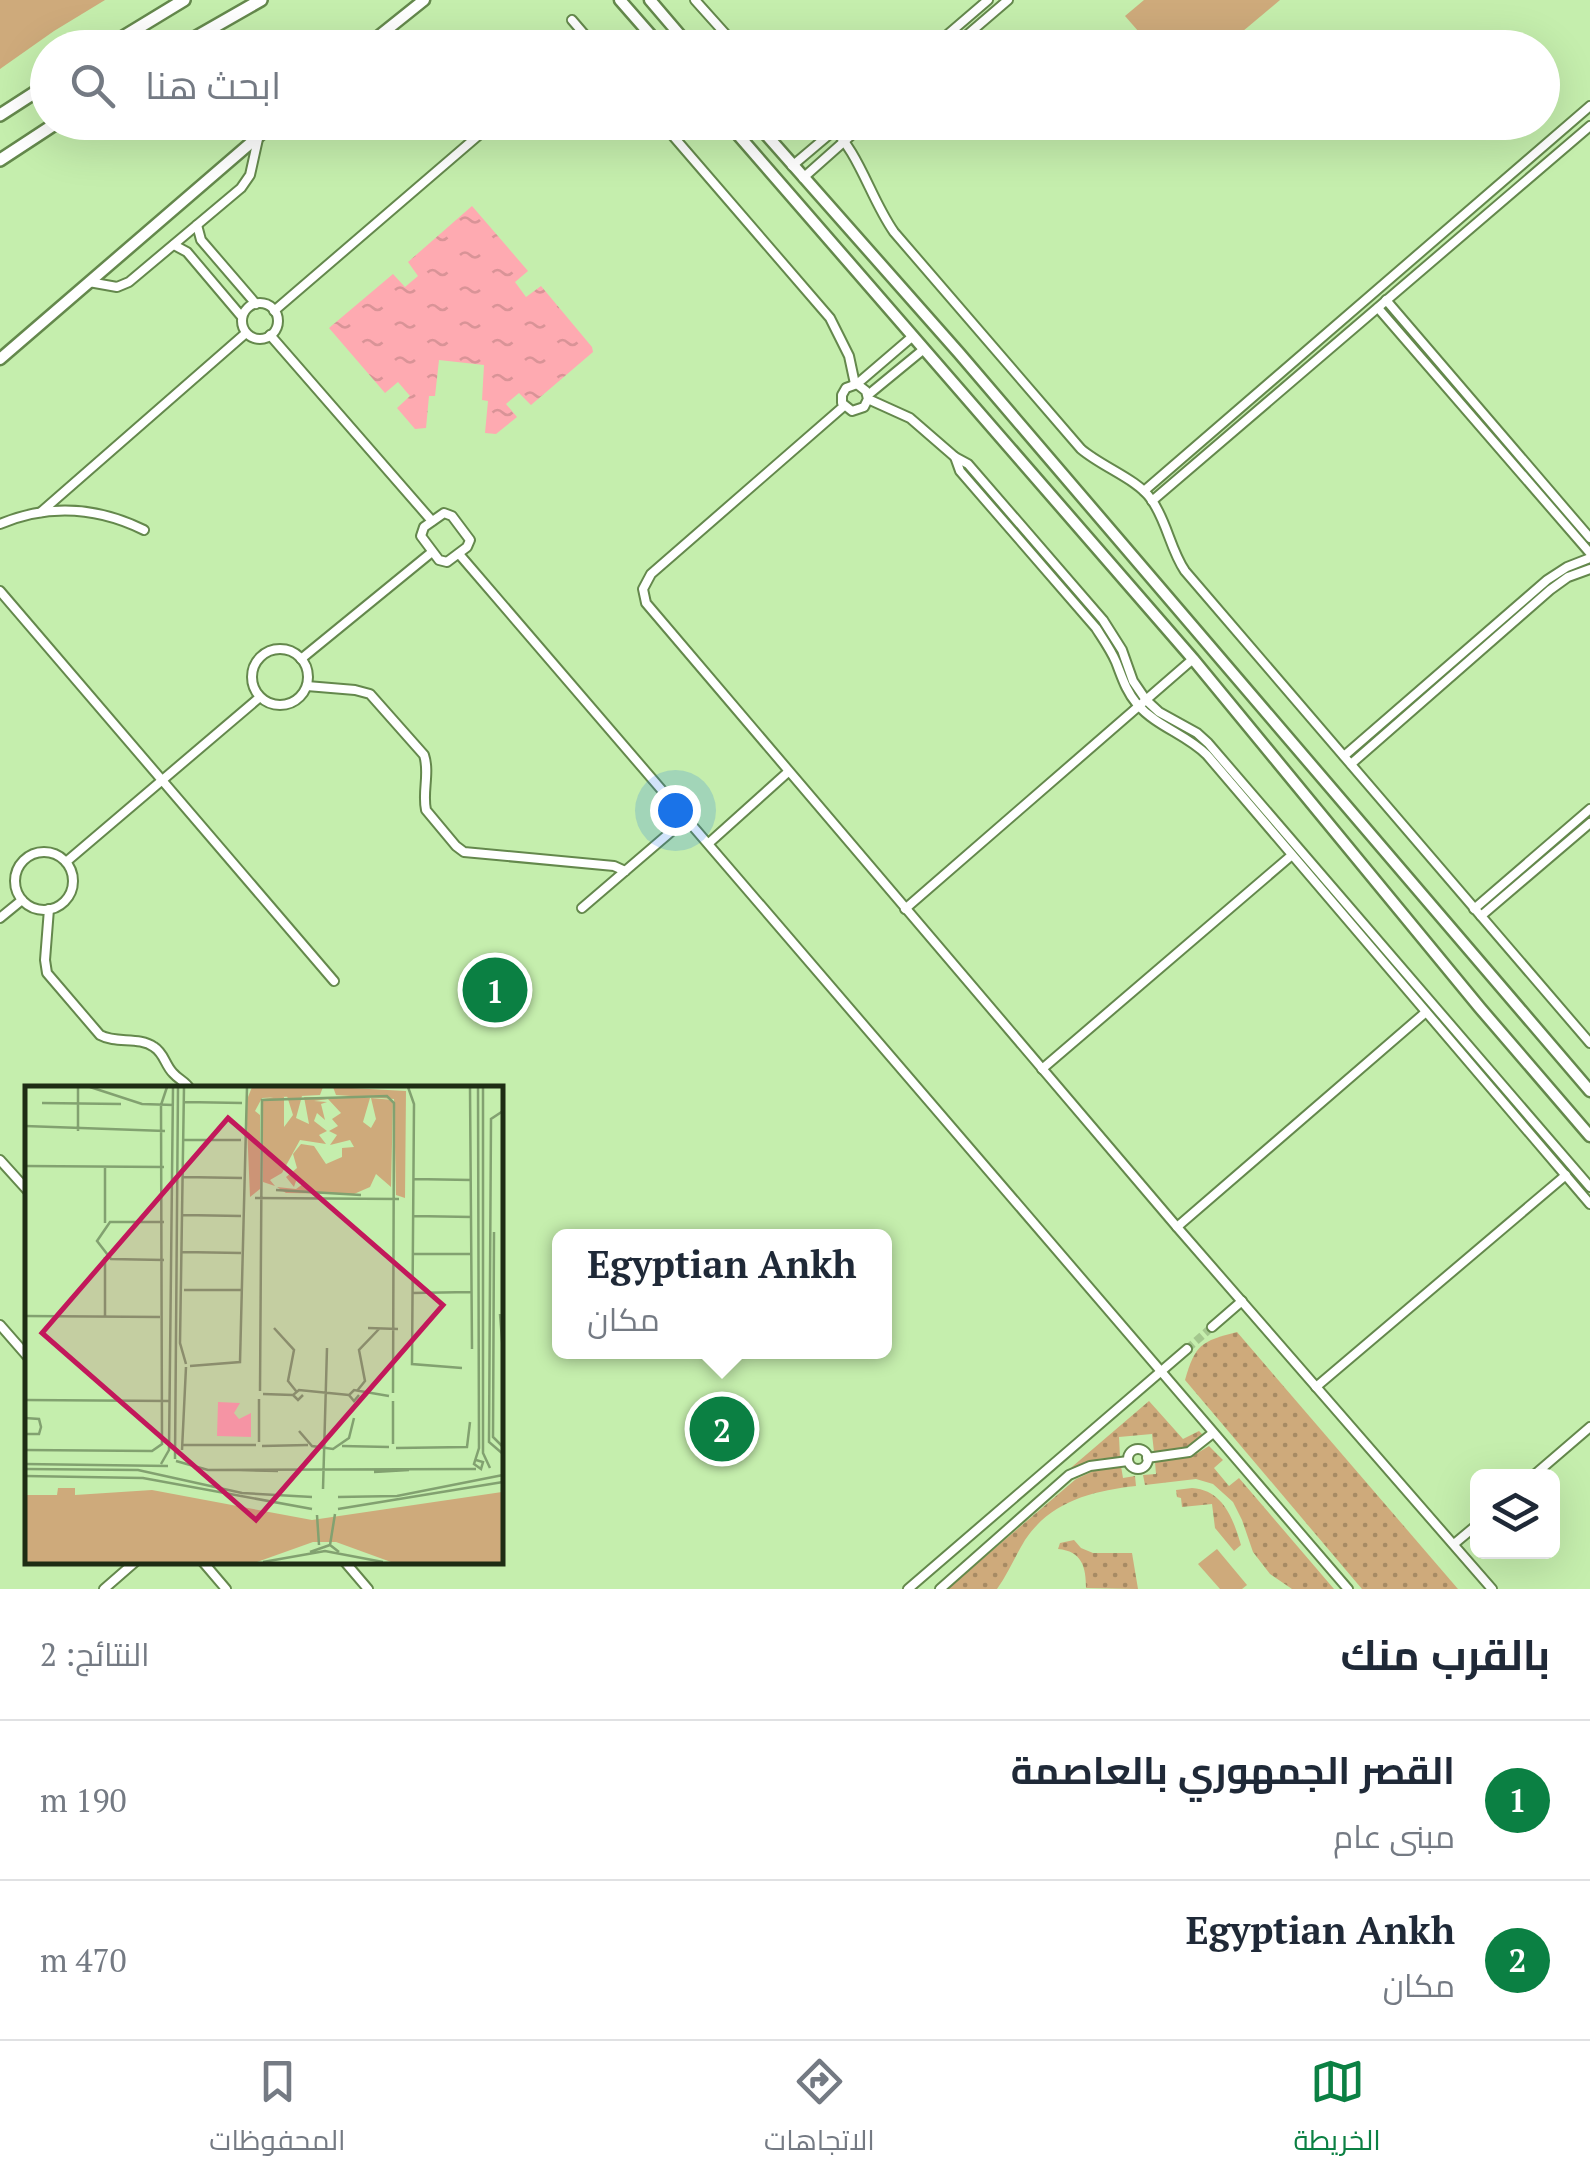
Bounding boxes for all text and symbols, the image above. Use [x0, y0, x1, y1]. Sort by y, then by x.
search box [30, 30, 1560, 140]
icon: search [65, 58, 120, 113]
text: ابحث هنا [145, 60, 281, 110]
your location [650, 785, 701, 836]
pin: 1 [462, 952, 528, 1028]
inset map [25, 1086, 502, 1564]
popup [552, 1229, 892, 1359]
text: Egyptian Ankh [587, 1239, 857, 1289]
text: مكان [587, 1298, 660, 1340]
pin: 2 [690, 1392, 754, 1466]
map controls [1470, 1469, 1560, 1559]
button: layers [1470, 1469, 1560, 1559]
text: بالقرب منك [1341, 1626, 1550, 1682]
text: النتائج: 2 [40, 1633, 150, 1675]
text: القصر الجمهوري بالعاصمة [1011, 1745, 1455, 1795]
text: 190 m [40, 1779, 127, 1821]
text: 1 [1508, 1779, 1527, 1821]
text: مبنى عام [1333, 1815, 1455, 1857]
text: Egyptian Ankh [1186, 1905, 1455, 1955]
text: 470 m [40, 1939, 127, 1981]
text: 2 [1508, 1939, 1527, 1981]
text: مكان [1383, 1964, 1455, 2006]
tab: المحفوظات [209, 2054, 346, 2166]
tab: الاتجاهات [764, 2054, 875, 2166]
tab: الخريطة [1293, 2054, 1381, 2166]

